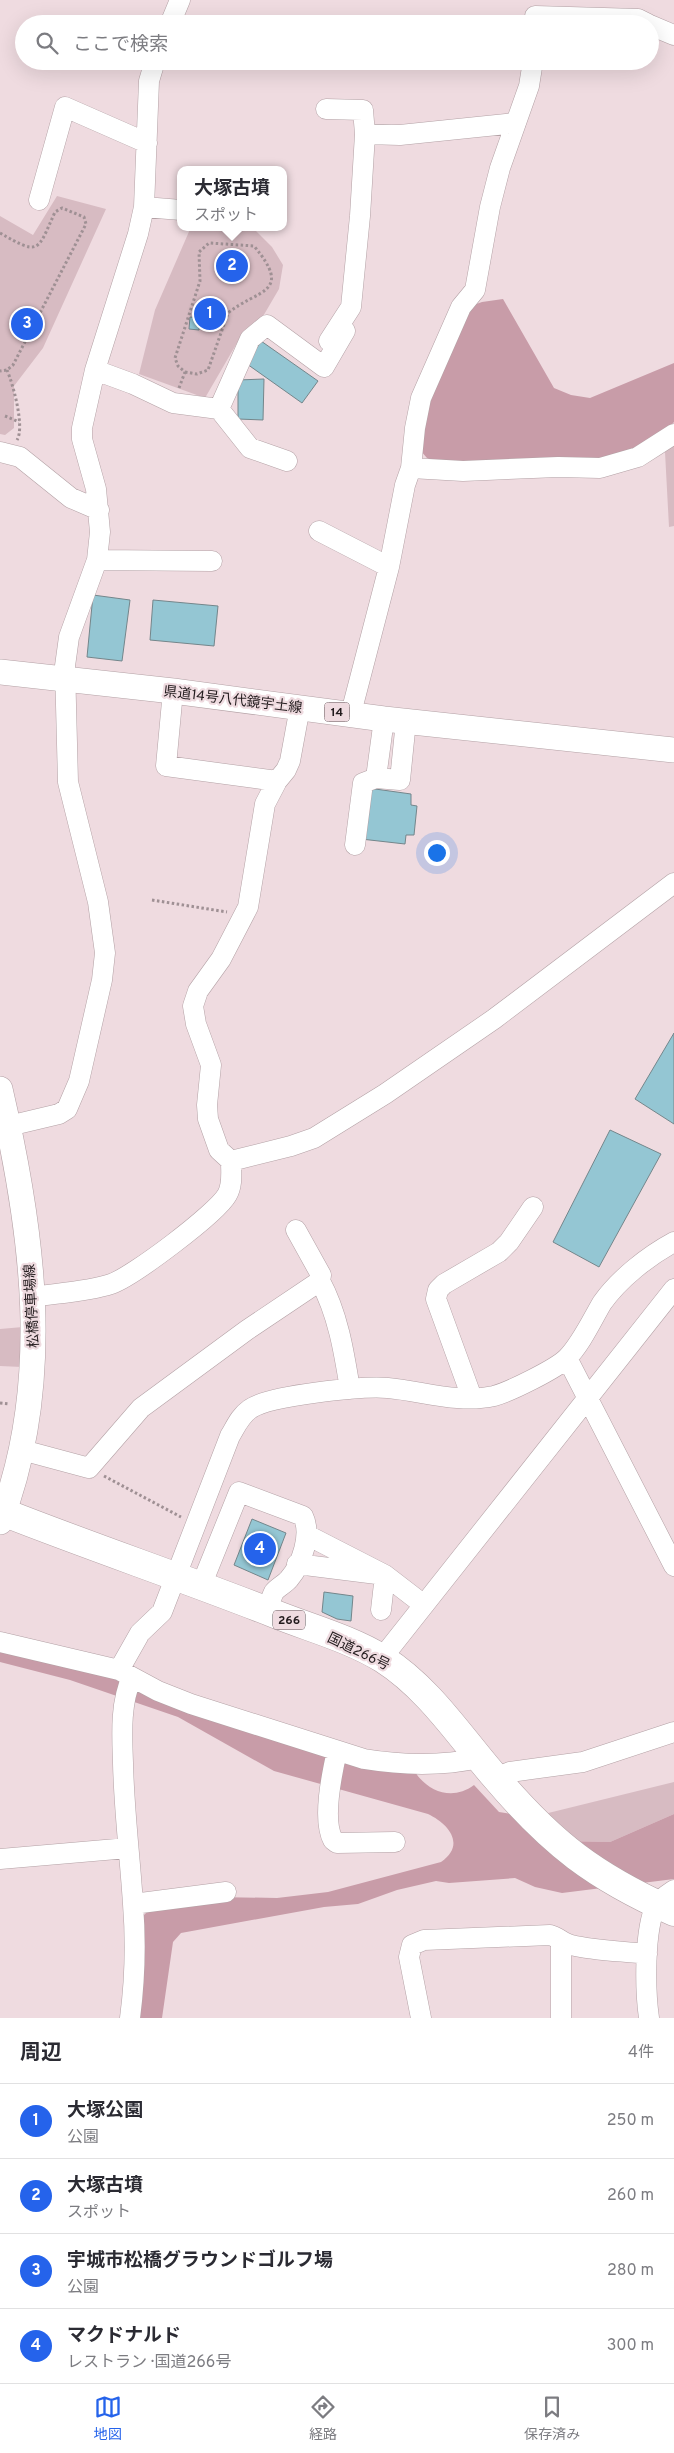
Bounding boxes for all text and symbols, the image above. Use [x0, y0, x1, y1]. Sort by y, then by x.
search box [15, 15, 659, 70]
icon: search [33, 29, 61, 57]
text: ここで検索 [73, 33, 168, 57]
popup [177, 166, 287, 231]
text: 大塚古墳 [194, 177, 270, 201]
text: スポット [194, 206, 258, 226]
pin: 2 [216, 247, 248, 285]
pin: 1 [194, 295, 226, 333]
pin: 3 [11, 305, 43, 343]
street label: 県道14号八代鏡宇土線 [162, 683, 303, 717]
road number: 14 [324, 702, 350, 722]
your location [424, 840, 450, 866]
street label: 松橋停車場線 [22, 1264, 43, 1348]
pin: 4 [244, 1530, 276, 1568]
road number: 266 [273, 1610, 305, 1630]
street label: 国道266号 [324, 1630, 392, 1675]
text: 周辺 [20, 2040, 62, 2067]
text: 4件 [628, 2043, 654, 2063]
text: 大塚公園 [67, 2099, 143, 2123]
text: 1 [33, 2111, 39, 2131]
text: 250 m [607, 2111, 654, 2131]
text: 公園 [67, 2128, 99, 2148]
text: 大塚古墳 [67, 2174, 143, 2198]
text: 2 [31, 2186, 41, 2206]
text: 260 m [607, 2186, 654, 2206]
text: スポット [67, 2203, 131, 2223]
text: 宇城市松橋グラウンドゴルフ場 [67, 2249, 333, 2273]
text: 3 [31, 2261, 41, 2281]
text: 280 m [607, 2261, 654, 2281]
text: 公園 [67, 2278, 99, 2298]
text: マクドナルド [67, 2324, 181, 2348]
text: 4 [31, 2336, 41, 2356]
text: 300 m [607, 2336, 654, 2356]
text: レストラン · 国道266号 [67, 2353, 231, 2373]
tab: 地図 [94, 2393, 122, 2444]
tab: 経路 [309, 2393, 337, 2444]
tab: 保存済み [524, 2393, 580, 2444]

